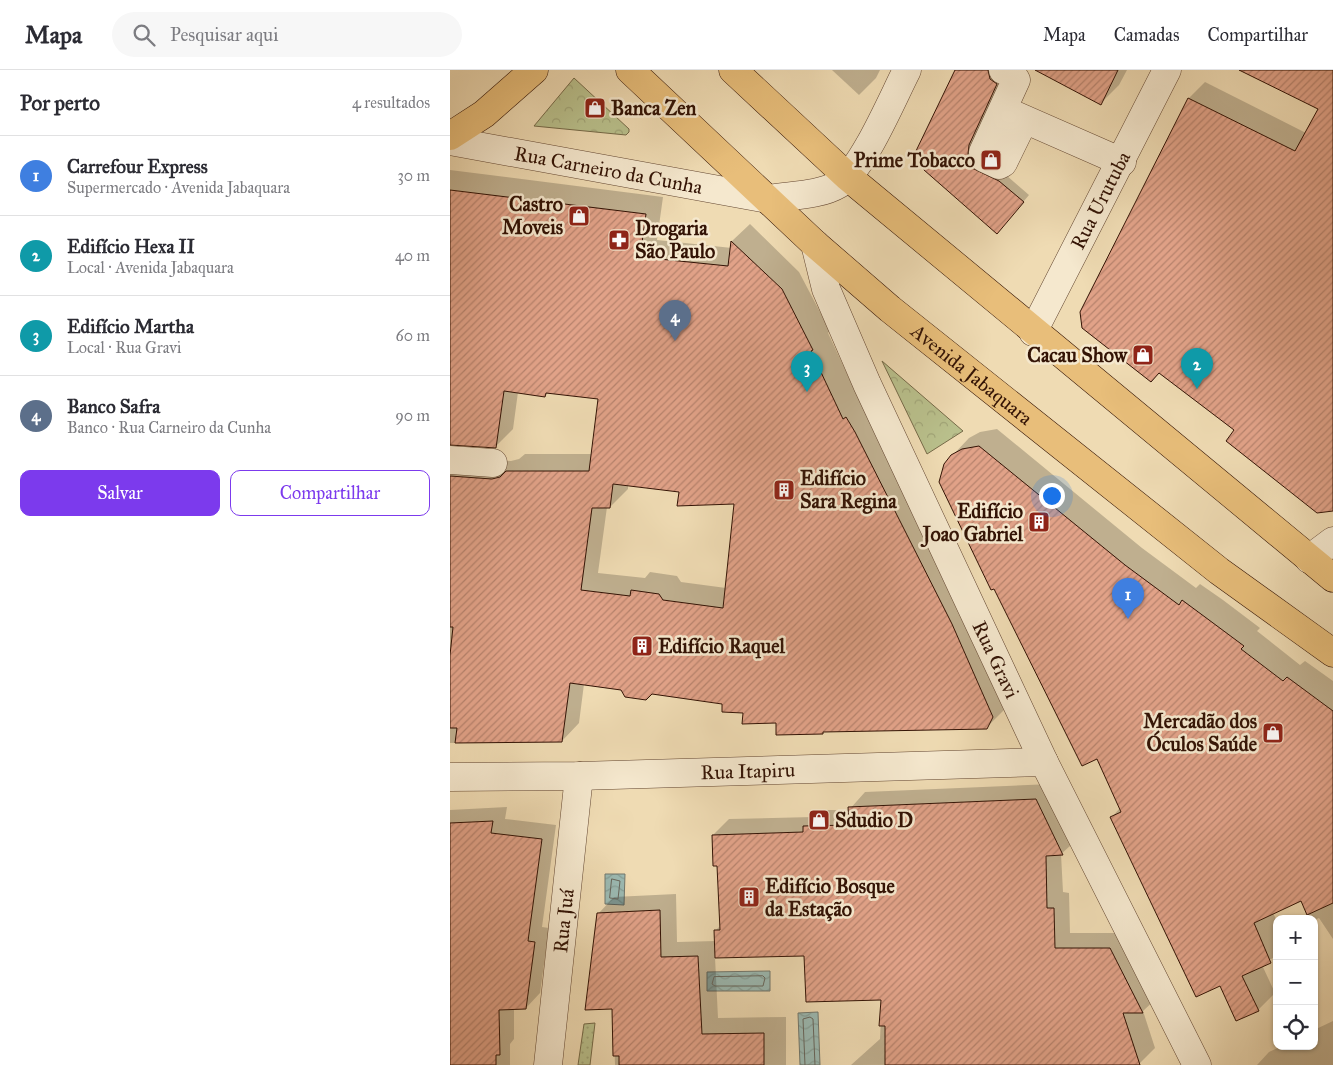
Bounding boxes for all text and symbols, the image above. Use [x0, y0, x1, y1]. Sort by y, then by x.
search box [112, 12, 462, 57]
text: Mapa [25, 20, 82, 50]
icon: search [130, 21, 158, 49]
text: Pesquisar aqui [170, 23, 278, 46]
text: Mapa [1043, 24, 1086, 46]
text: Camadas [1114, 24, 1180, 46]
text: Compartilhar [1208, 24, 1308, 46]
text: Por perto [20, 90, 100, 116]
text: 4 resultados [352, 93, 430, 112]
shop icon: Banca Zen [583, 96, 607, 120]
place label: Banca Zen [611, 96, 696, 120]
street label: Rua Carneiro da Cunha [512, 141, 705, 199]
street label: Rua Urutuba [1065, 147, 1136, 253]
place label: Prime Tobacco [854, 148, 975, 172]
shop icon: Prime Tobacco [979, 148, 1003, 172]
text: Carrefour Express [67, 155, 208, 178]
text: 1 [33, 166, 39, 185]
text: 30 m [397, 166, 430, 185]
text: Supermercado · Avenida Jabaquara [67, 178, 290, 197]
place label: Castro Moveis [502, 192, 564, 239]
shop icon: Castro Moveis [567, 204, 591, 228]
place label: Drogaria São Paulo [635, 216, 715, 263]
pharmacy icon: Drogaria São Paulo [607, 228, 631, 252]
text: Edifício Hexa II [67, 235, 195, 258]
text: 2 [32, 246, 40, 265]
text: 40 m [395, 246, 430, 265]
text: Local · Avenida Jabaquara [67, 258, 234, 277]
pin: 4 [659, 300, 691, 341]
text: Edifício Martha [67, 315, 194, 338]
street label: Avenida Jabaquara [906, 318, 1038, 430]
text: 3 [33, 326, 39, 345]
text: 60 m [396, 326, 430, 345]
text: Local · Rua Gravi [67, 338, 182, 357]
place label: Cacau Show [1027, 343, 1128, 367]
shop icon: Cacau Show [1131, 343, 1155, 367]
pin: 2 [1181, 348, 1213, 389]
pin: 3 [791, 351, 823, 392]
text: Banco Safra [67, 395, 160, 418]
text: 4 [32, 406, 40, 425]
text: 90 m [395, 406, 430, 425]
text: Banco · Rua Carneiro da Cunha [67, 418, 271, 437]
place label: Edifício Sara Regina [800, 466, 897, 514]
button: Salvar [20, 470, 220, 516]
button: Compartilhar [230, 470, 430, 516]
building icon: Edifício Sara Regina [772, 478, 796, 502]
your location [1039, 483, 1065, 509]
place label: Edifício Joao Gabriel [920, 499, 1024, 548]
building icon: Edifício Joao Gabriel [1027, 510, 1051, 534]
pin: 1 [1112, 578, 1144, 619]
street label: Rua Gravi [968, 617, 1025, 703]
building icon: Edifício Raquel [630, 634, 654, 658]
place label: Edifício Raquel [658, 634, 785, 659]
place label: Mercadão dos Óculos Saúde [1143, 709, 1258, 756]
shop icon: Mercadão dos Óculos Saúde [1261, 721, 1285, 745]
street label: Rua Itapiru [700, 757, 796, 784]
shop icon: Sdudio D [807, 808, 831, 832]
place label: Sdudio D [835, 808, 913, 832]
place label: Edifício Bosque da Estação [765, 874, 895, 922]
building icon: Edifício Bosque da Estação [737, 885, 761, 909]
street label: Rua Juá [548, 887, 579, 954]
map controls [1273, 915, 1318, 1050]
button: + [1273, 915, 1318, 960]
button: − [1273, 960, 1318, 1005]
button: locate [1273, 1005, 1318, 1050]

